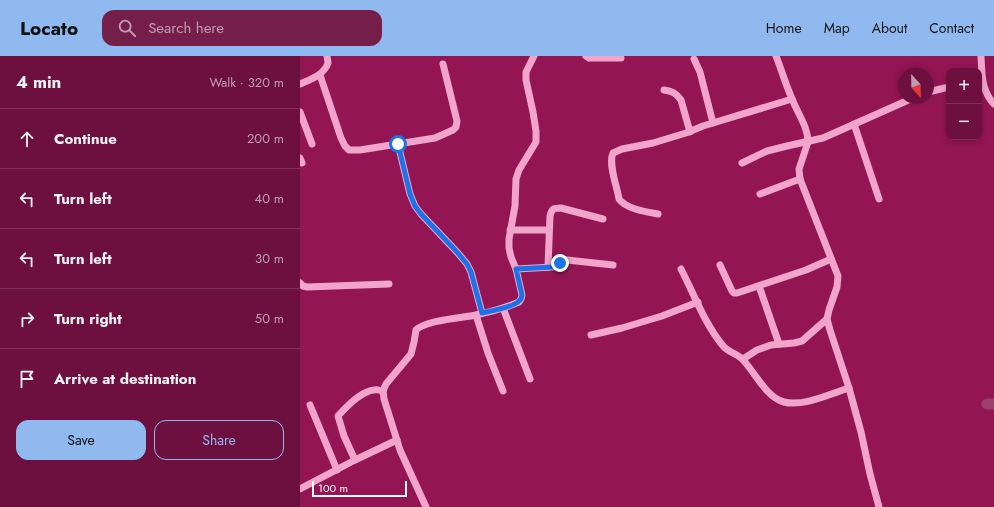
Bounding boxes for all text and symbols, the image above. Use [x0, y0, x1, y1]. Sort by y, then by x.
search box [102, 10, 382, 46]
text: Locato [20, 15, 78, 42]
icon: search [116, 17, 138, 39]
text: Search here [148, 17, 224, 39]
text: Home [766, 18, 802, 38]
text: Map [824, 18, 850, 38]
text: About [872, 18, 907, 38]
text: Contact [929, 18, 974, 38]
north arrow [898, 68, 934, 104]
map controls [946, 68, 982, 140]
button: + [946, 68, 982, 104]
text: 4 min [16, 70, 61, 94]
text: Walk · 320 m [209, 73, 284, 92]
button: − [946, 104, 982, 140]
icon: ahead [16, 128, 38, 150]
text: Continue [54, 128, 117, 150]
text: 200 m [247, 129, 284, 148]
route start [389, 135, 407, 153]
icon: left [16, 188, 38, 210]
text: Turn left [54, 188, 112, 210]
text: 40 m [255, 189, 284, 208]
icon: left [16, 248, 38, 270]
text: Turn left [54, 248, 112, 270]
text: 30 m [255, 249, 284, 268]
route end [551, 254, 569, 272]
icon: right [16, 308, 38, 330]
text: Turn right [54, 308, 122, 330]
text: 50 m [255, 309, 284, 328]
icon: arrive [16, 368, 38, 390]
text: Arrive at destination [54, 368, 196, 390]
button: Save [16, 420, 146, 460]
button: Share [154, 420, 284, 460]
scale bar [312, 479, 407, 498]
text: 100 m [318, 480, 348, 496]

